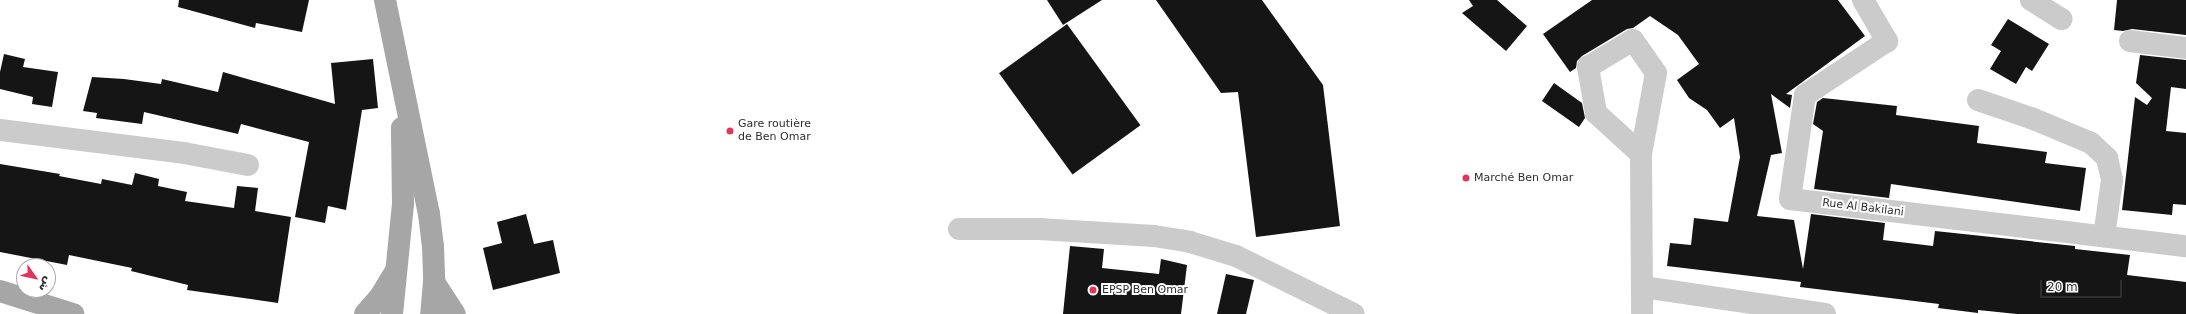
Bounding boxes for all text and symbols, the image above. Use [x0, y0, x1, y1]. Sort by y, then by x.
place label: Gare routière de Ben Omar [738, 118, 811, 144]
marker: Gare routière de Ben Omar [725, 126, 735, 136]
place label: Marché Ben Omar [1474, 171, 1573, 185]
marker: Marché Ben Omar [1461, 173, 1471, 183]
street label: Rue Al Bakilani [1822, 196, 1904, 220]
north arrow [16, 258, 56, 298]
scale bar [2042, 272, 2124, 298]
text: ش [36, 274, 55, 294]
text: 20 m [2047, 280, 2078, 294]
place label: EPSP Ben Omar [1102, 283, 1188, 297]
marker: EPSP Ben Omar [1087, 284, 1099, 296]

